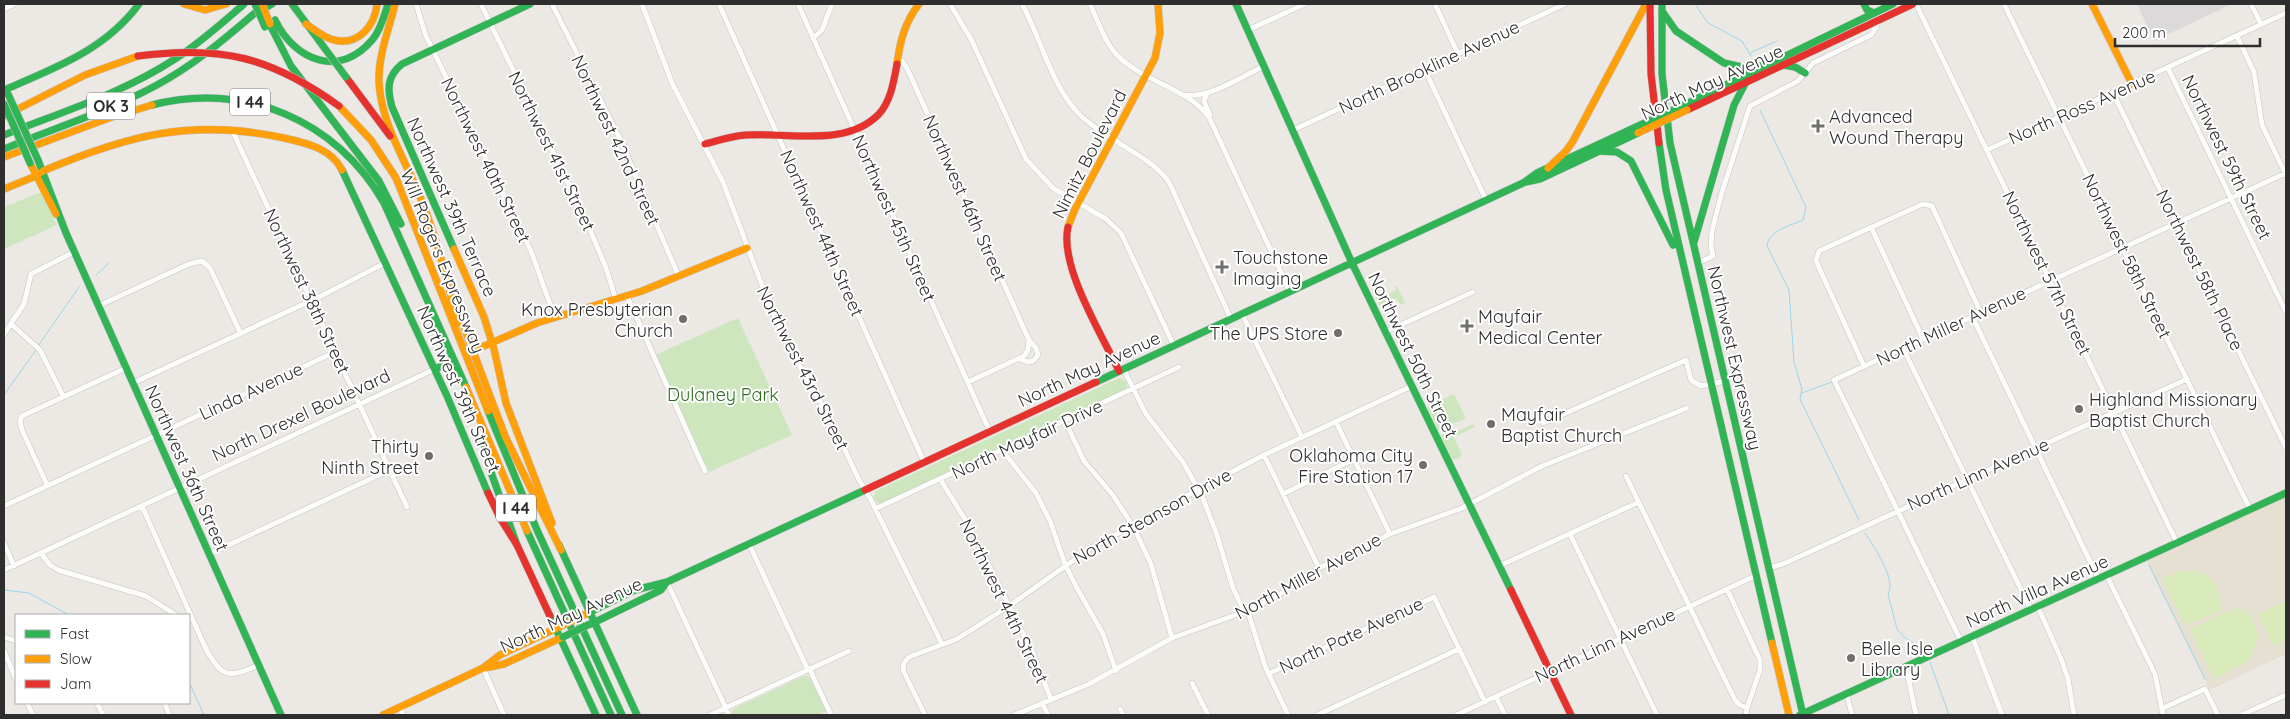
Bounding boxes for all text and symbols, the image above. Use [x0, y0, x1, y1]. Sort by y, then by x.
street label: North Brookline Avenue [1335, 15, 1523, 119]
scale bar [2115, 15, 2260, 47]
text: 200 m [2122, 23, 2166, 42]
street label: North May Avenue [1637, 39, 1787, 125]
street label: Northwest 42nd Street [566, 51, 666, 229]
street label: North Ross Avenue [2005, 64, 2159, 150]
street label: Northwest 41st Street [503, 67, 601, 235]
street label: Northwest 59th Street [2177, 71, 2277, 243]
street label: Northwest 40th Street [436, 74, 536, 246]
street label: Nimitz Boulevard [1047, 86, 1131, 222]
road number: I 44 [230, 88, 270, 115]
road number: OK 3 [87, 92, 135, 120]
place label: Advanced Wound Therapy [1829, 105, 1963, 149]
street label: Northwest 46th Street [918, 111, 1012, 285]
street label: Northwest 39th Terrace [402, 114, 502, 300]
marker: Advanced Wound Therapy [1811, 119, 1825, 133]
street label: Northwest 45th Street [847, 131, 941, 305]
street label: Northwest 44th Street [775, 146, 869, 320]
street label: Will Rogers Expressway [395, 165, 491, 357]
street label: Northwest 58th Street [2077, 170, 2177, 342]
street label: Northwest 58th Place [2151, 186, 2249, 354]
street label: Northwest 57th Street [1997, 187, 2097, 359]
street label: Northwest 38th Street [259, 205, 355, 377]
place label: Touchstone Imaging [1233, 246, 1328, 290]
marker: Touchstone Imaging [1215, 260, 1229, 274]
street label: Northwest Expressway [1703, 264, 1767, 452]
street label: Northwest 50th Street [1363, 268, 1463, 442]
street label: North Miller Avenue [1872, 281, 2030, 371]
street label: Northwest 43rd Street [752, 282, 854, 454]
place label: Knox Presbyterian Church [521, 298, 673, 342]
street label: Northwest 39th Street [412, 302, 506, 476]
place label: Mayfair Medical Center [1478, 305, 1603, 349]
marker: Knox Presbyterian Church [677, 313, 689, 325]
marker: Mayfair Medical Center [1460, 319, 1474, 333]
place label: The UPS Store [1210, 322, 1328, 345]
street label: North May Avenue [1014, 326, 1164, 412]
marker: The UPS Store [1332, 327, 1344, 339]
street label: Linda Avenue [195, 357, 307, 425]
street label: North Drexel Boulevard [208, 364, 394, 466]
street label: Northwest 36th Street [140, 381, 234, 555]
park label: Dulaney Park [667, 383, 779, 406]
place label: Highland Missionary Baptist Church [2089, 388, 2257, 432]
street label: North Mayfair Drive [948, 394, 1106, 484]
place label: Mayfair Baptist Church [1501, 403, 1622, 447]
marker: Highland Missionary Baptist Church [2073, 403, 2085, 415]
marker: Mayfair Baptist Church [1485, 418, 1497, 430]
street label: North Linn Avenue [1904, 432, 2052, 516]
place label: Thirty Ninth Street [321, 435, 419, 479]
place label: Oklahoma City Fire Station 17 [1289, 444, 1413, 488]
marker: Thirty Ninth Street [423, 450, 435, 462]
marker: Oklahoma City Fire Station 17 [1417, 459, 1429, 471]
street label: North Steanson Drive [1069, 463, 1235, 569]
road number: I 44 [496, 494, 536, 522]
street label: Northwest 44th Street [954, 515, 1054, 687]
street label: North Miller Avenue [1231, 528, 1385, 624]
street label: North Villa Avenue [1962, 549, 2112, 633]
street label: North May Avenue [496, 572, 646, 658]
street label: North Pate Avenue [1275, 592, 1427, 678]
street label: North Linn Avenue [1531, 602, 1679, 688]
legend [15, 614, 190, 704]
text: Fast [60, 624, 89, 643]
place label: Belle Isle Library [1861, 637, 1933, 681]
text: Slow [60, 649, 92, 668]
marker: Belle Isle Library [1845, 652, 1857, 664]
text: Jam [60, 674, 91, 693]

